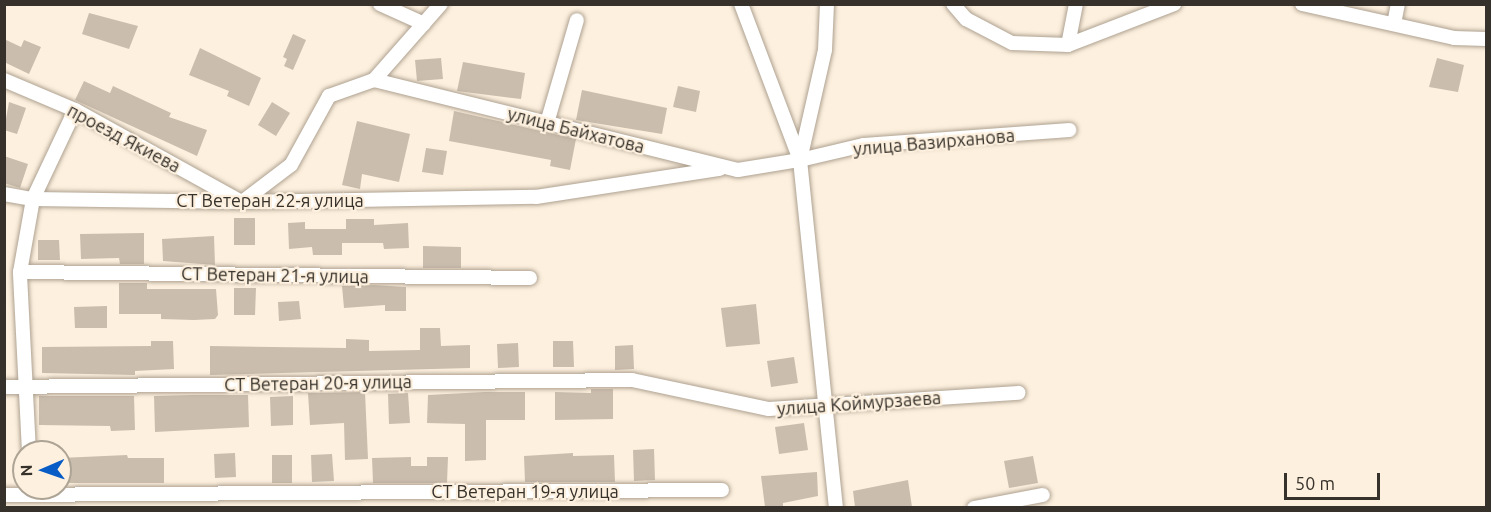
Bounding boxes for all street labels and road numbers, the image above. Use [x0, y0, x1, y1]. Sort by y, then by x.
street label: проезд Якиева [64, 99, 184, 177]
street label: улица Байхатова [505, 103, 647, 157]
street label: улица Вазирханова [852, 124, 1016, 160]
street label: СТ Ветеран 22-я улица [176, 189, 364, 211]
street label: СТ Ветеран 21-я улица [181, 263, 369, 287]
street label: СТ Ветеран 20-я улица [224, 371, 412, 395]
street label: улица Коймурзаева [776, 386, 942, 420]
street label: СТ Ветеран 19-я улица [431, 480, 619, 502]

